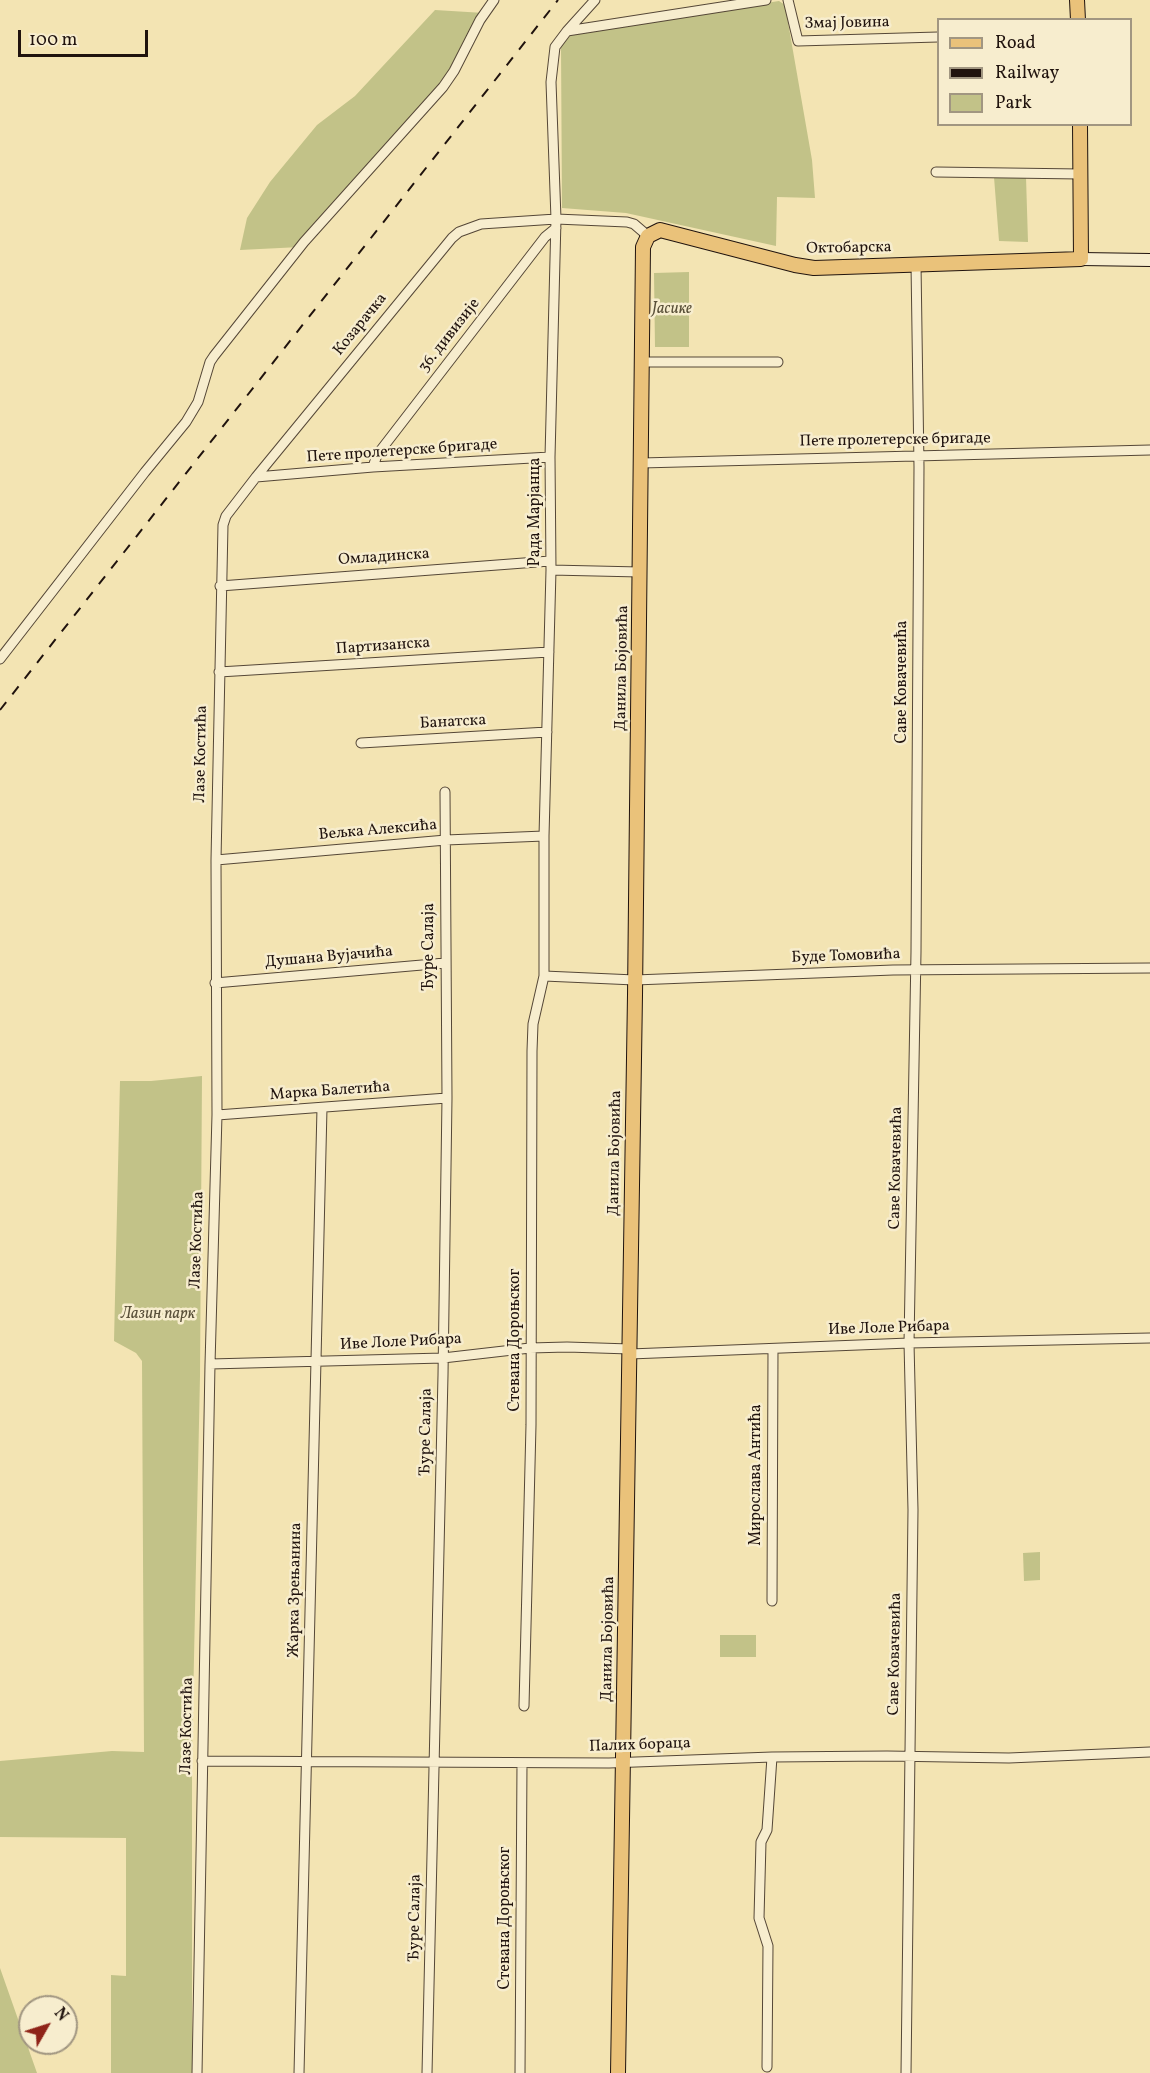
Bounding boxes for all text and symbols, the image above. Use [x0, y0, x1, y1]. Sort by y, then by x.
street label: Змај Јовина [804, 14, 890, 34]
scale bar [21, 18, 152, 56]
legend [937, 18, 1132, 126]
text: 100 m [29, 28, 78, 53]
text: Road [995, 31, 1036, 56]
text: Railway [995, 61, 1059, 86]
text: Park [995, 91, 1032, 116]
street label: Октобарска [806, 239, 892, 259]
street label: Козарачка [330, 290, 392, 360]
street label: 36. дивизије [415, 295, 485, 377]
park label: Јасике [652, 300, 692, 320]
street label: Пете пролетерске бригаде [799, 430, 991, 452]
street label: Пете пролетерске бригаде [306, 436, 498, 468]
street label: Рада Марјанца [526, 457, 546, 567]
street label: Омладинска [338, 545, 430, 571]
street label: Данила Бојовића [612, 605, 634, 731]
street label: Саве Ковачевића [893, 620, 913, 744]
street label: Партизанска [335, 634, 431, 660]
street label: Лазе Костића [192, 705, 212, 803]
street label: Банатска [419, 712, 487, 734]
street label: Вељка Алексића [318, 816, 438, 846]
street label: Ђуре Салаја [420, 903, 440, 991]
street label: Душана Вујачића [264, 943, 394, 973]
street label: Буде Томовића [791, 946, 901, 968]
street label: Марка Балетића [269, 1078, 391, 1106]
street label: Данила Бојовића [605, 1090, 627, 1216]
street label: Саве Ковачевића [886, 1106, 908, 1230]
street label: Лазе Костића [187, 1191, 209, 1289]
street label: Стевана Дороњског [506, 1268, 526, 1412]
park label: Лазин парк [121, 1305, 195, 1325]
street label: Иве Лоле Рибара [828, 1317, 950, 1341]
street label: Иве Лоле Рибара [340, 1330, 462, 1356]
street label: Ђуре Салаја [417, 1388, 437, 1476]
street label: Мирослава Антића [747, 1404, 767, 1546]
street label: Жарка Зрењанина [285, 1522, 307, 1658]
street label: Данила Бојовића [598, 1576, 620, 1702]
street label: Саве Ковачевића [885, 1592, 907, 1716]
street label: Лазе Костића [178, 1677, 198, 1775]
street label: Палих бораца [589, 1735, 691, 1757]
street label: Стевана Дороњског [496, 1846, 516, 1990]
street label: Ђуре Салаја [406, 1874, 426, 1962]
north arrow [18, 1995, 78, 2055]
text: N [48, 2003, 73, 2026]

